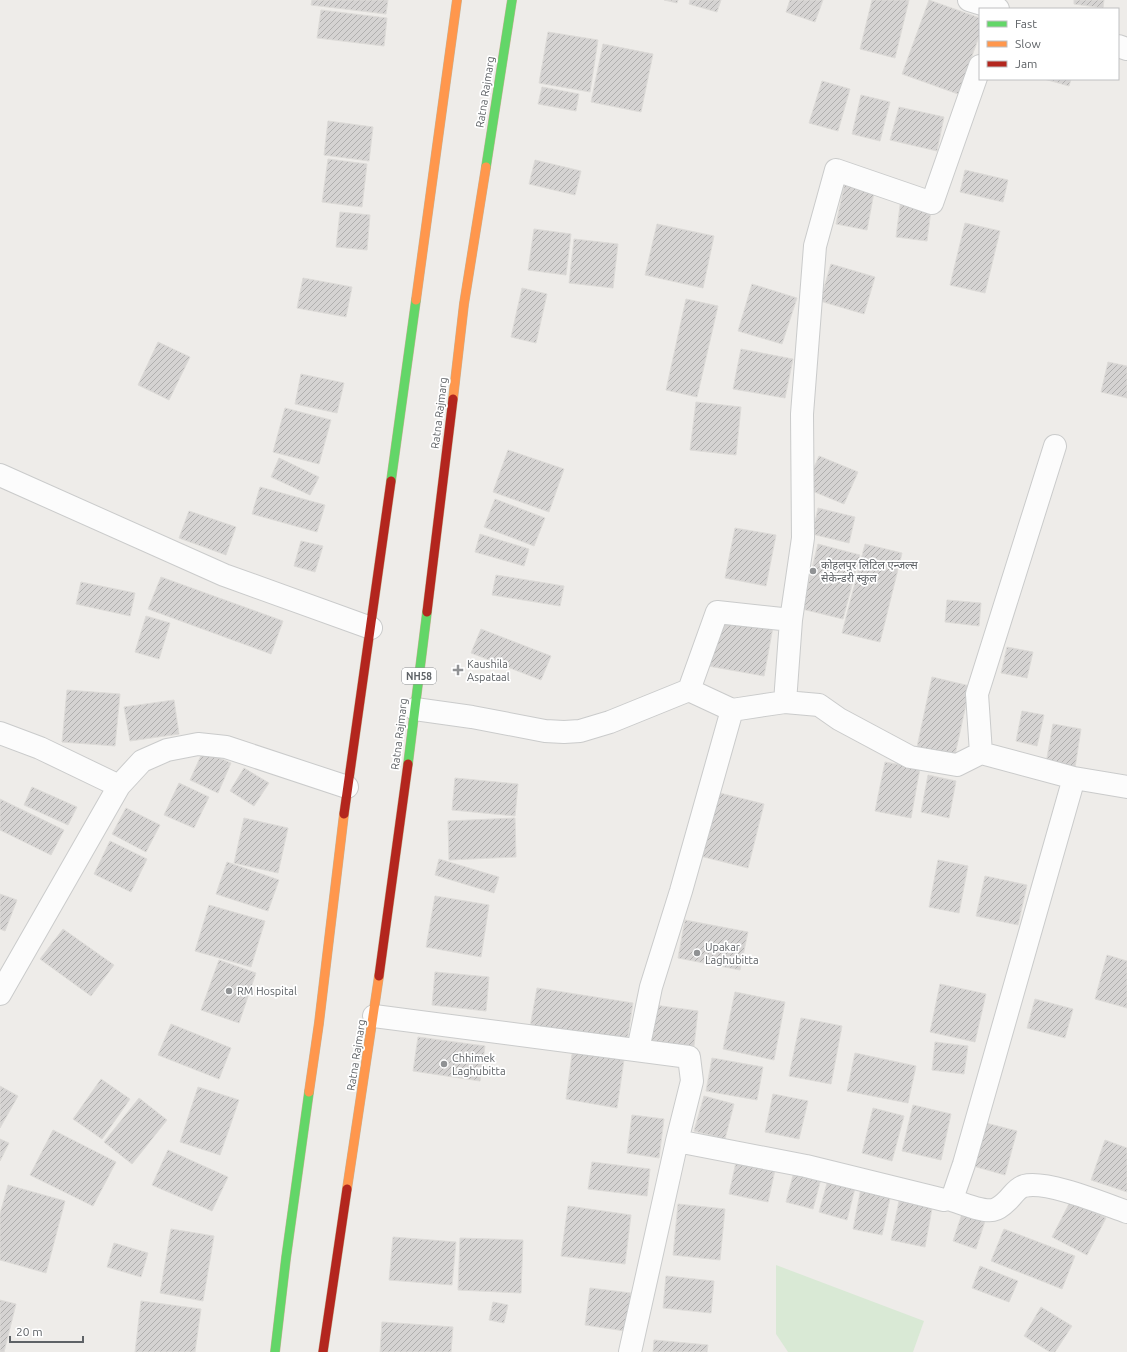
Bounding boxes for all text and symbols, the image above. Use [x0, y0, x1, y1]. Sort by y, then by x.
legend [979, 8, 1119, 80]
text: Fast [1015, 17, 1037, 30]
text: Slow [1015, 37, 1041, 50]
street label: Ratna Rajmarg [473, 55, 497, 129]
text: Jam [1015, 57, 1037, 70]
street label: Ratna Rajmarg [429, 377, 449, 449]
place label: कोहलपुर लिटिल एन्जल्स सेकेन्डरी स्कुल [821, 559, 918, 585]
marker: कोहलपुर लिटिल एन्जल्स सेकेन्डरी स्कुल [808, 566, 818, 576]
place label: Kaushila Aspataal [467, 658, 510, 683]
marker: Kaushila Aspataal [452, 664, 464, 676]
road number: NH58 [402, 668, 436, 684]
street label: Ratna Rajmarg [389, 698, 409, 770]
place label: Upakar Laghubitta [705, 941, 759, 966]
marker: Upakar Laghubitta [692, 948, 702, 958]
place label: RM Hospital [237, 985, 297, 997]
marker: RM Hospital [224, 986, 234, 996]
street label: Ratna Rajmarg [344, 1018, 368, 1092]
place label: Chhimek Laghubitta [452, 1052, 506, 1077]
marker: Chhimek Laghubitta [439, 1059, 449, 1069]
scale bar [10, 1318, 83, 1344]
text: 20 m [16, 1325, 43, 1338]

